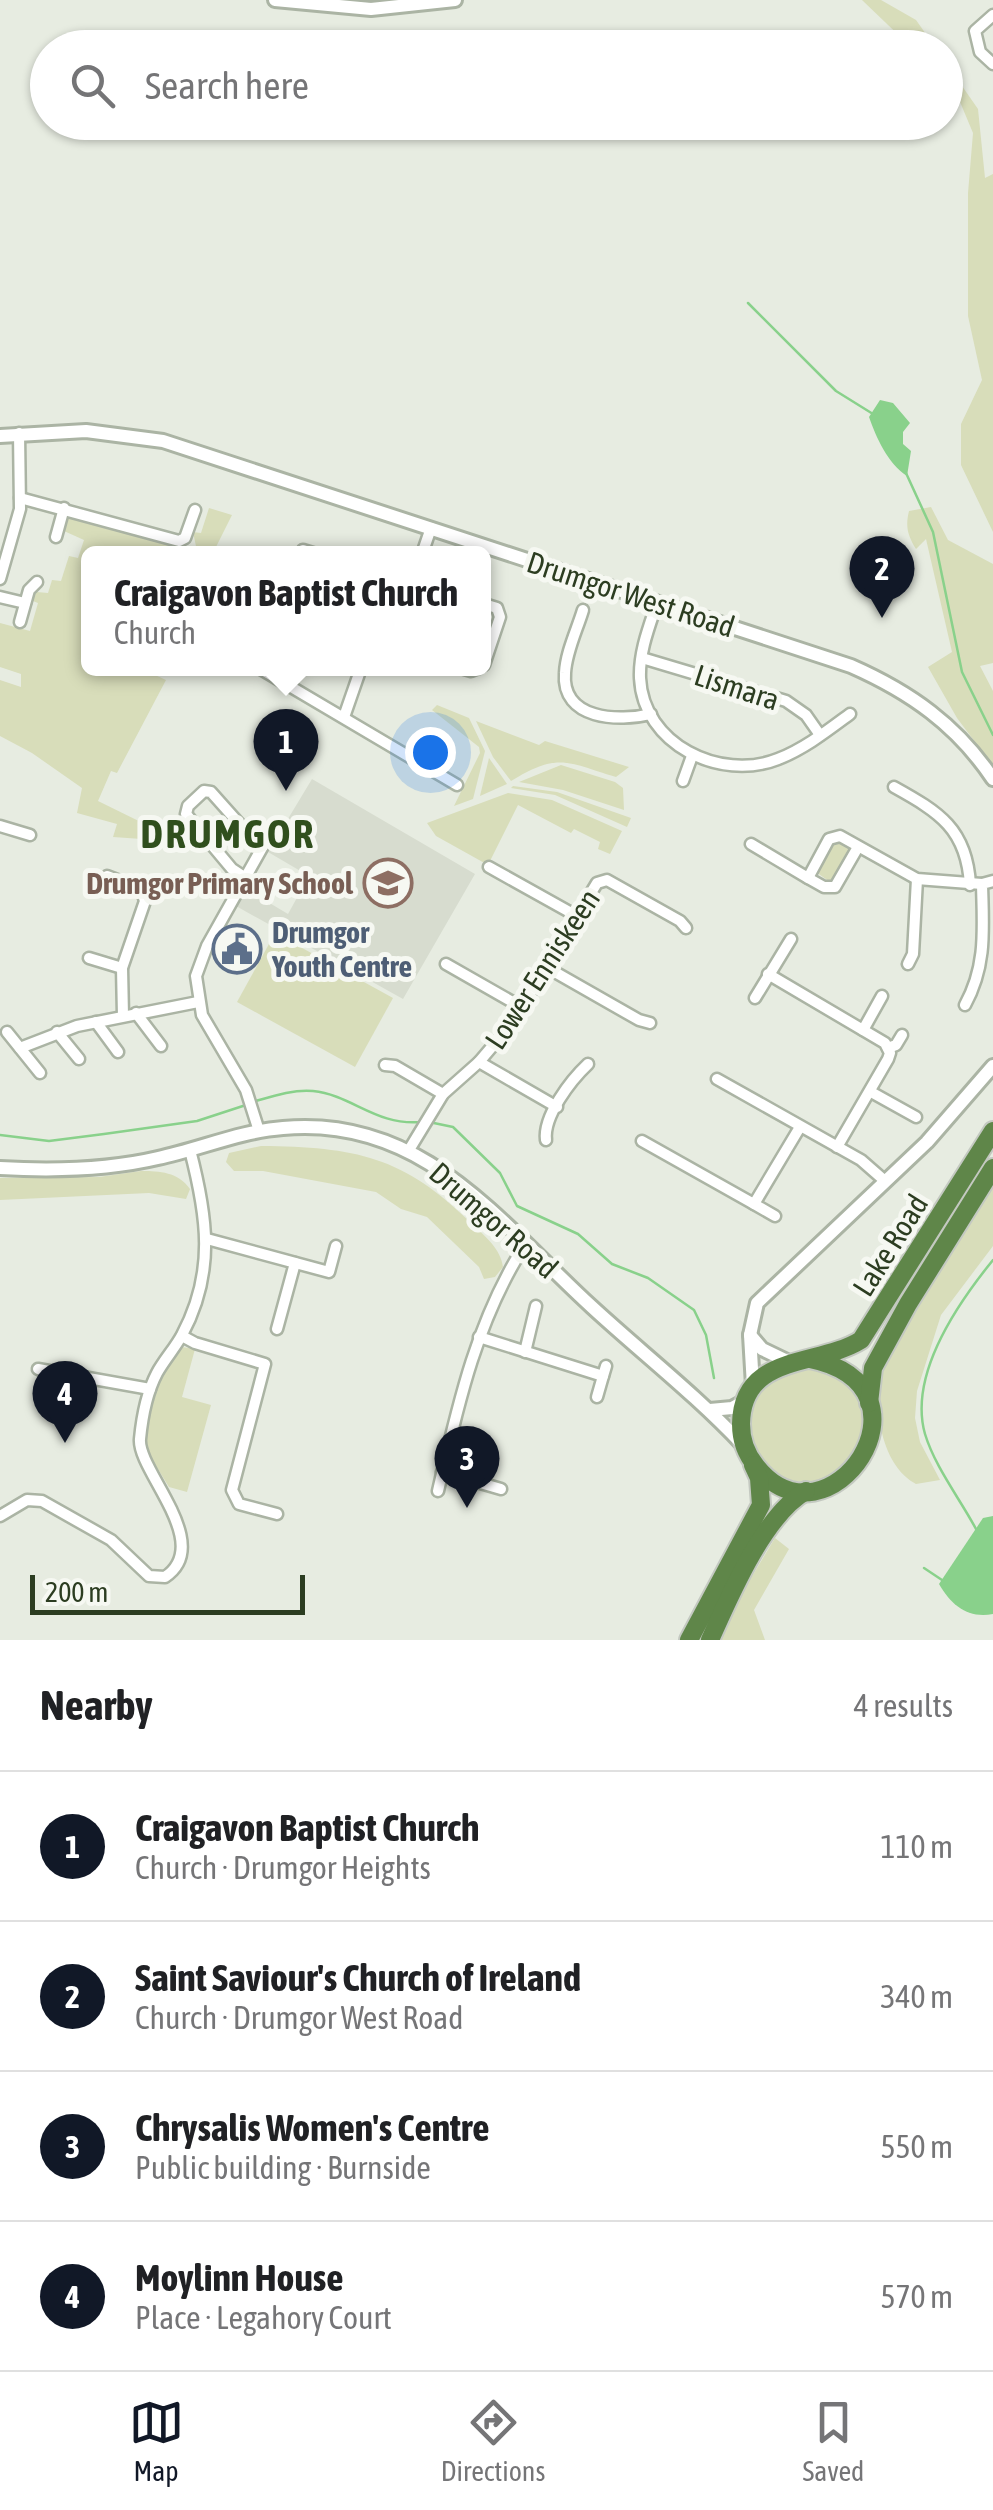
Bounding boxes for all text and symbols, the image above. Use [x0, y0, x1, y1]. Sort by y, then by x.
search box [30, 30, 963, 140]
icon: search [65, 58, 120, 113]
text: Search here [145, 64, 309, 107]
pin: 2 [850, 536, 914, 618]
street label: Drumgor West Road [523, 544, 739, 644]
popup [81, 546, 491, 676]
text: Craigavon Baptist Church [114, 571, 458, 614]
text: Church [114, 614, 196, 651]
street label: Lismara [690, 657, 784, 717]
pin: 1 [254, 708, 318, 791]
your location [405, 727, 456, 778]
district label: DRUMGOR [141, 811, 315, 856]
school or university icon: Drumgor Primary School [362, 857, 414, 909]
place label: Drumgor Primary School [86, 866, 354, 900]
street label: Lower Enniskeen [478, 883, 606, 1055]
place label: Drumgor Youth Centre [271, 915, 412, 983]
public building icon: Drumgor Youth Centre [211, 923, 263, 975]
street label: Drumgor Road [423, 1155, 565, 1285]
street label: Lake Road [846, 1188, 934, 1302]
pin: 4 [32, 1360, 98, 1443]
pin: 3 [434, 1426, 500, 1508]
scale bar [30, 1570, 305, 1614]
text: 200 m [45, 1576, 108, 1608]
text: Nearby [40, 1681, 153, 1729]
text: 4 results [854, 1687, 953, 1724]
text: Craigavon Baptist Church [135, 1806, 480, 1849]
text: 1 [65, 1828, 80, 1865]
text: 110 m [880, 1828, 953, 1865]
text: Church · Drumgor Heights [135, 1849, 431, 1886]
text: Saint Saviour's Church of Ireland [135, 1956, 581, 1999]
text: 2 [65, 1978, 80, 2015]
text: 340 m [880, 1978, 953, 2015]
text: Church · Drumgor West Road [135, 1999, 463, 2036]
text: Chrysalis Women's Centre [135, 2106, 490, 2149]
text: 3 [65, 2128, 80, 2165]
text: 550 m [880, 2128, 953, 2165]
text: Public building · Burnside [135, 2149, 431, 2186]
text: Moylinn House [135, 2256, 343, 2299]
text: 4 [65, 2278, 80, 2315]
text: 570 m [880, 2278, 953, 2315]
text: Place · Legahory Court [135, 2299, 392, 2336]
tab: Map [129, 2395, 184, 2487]
tab: Directions [441, 2395, 545, 2487]
tab: Saved [803, 2395, 864, 2487]

